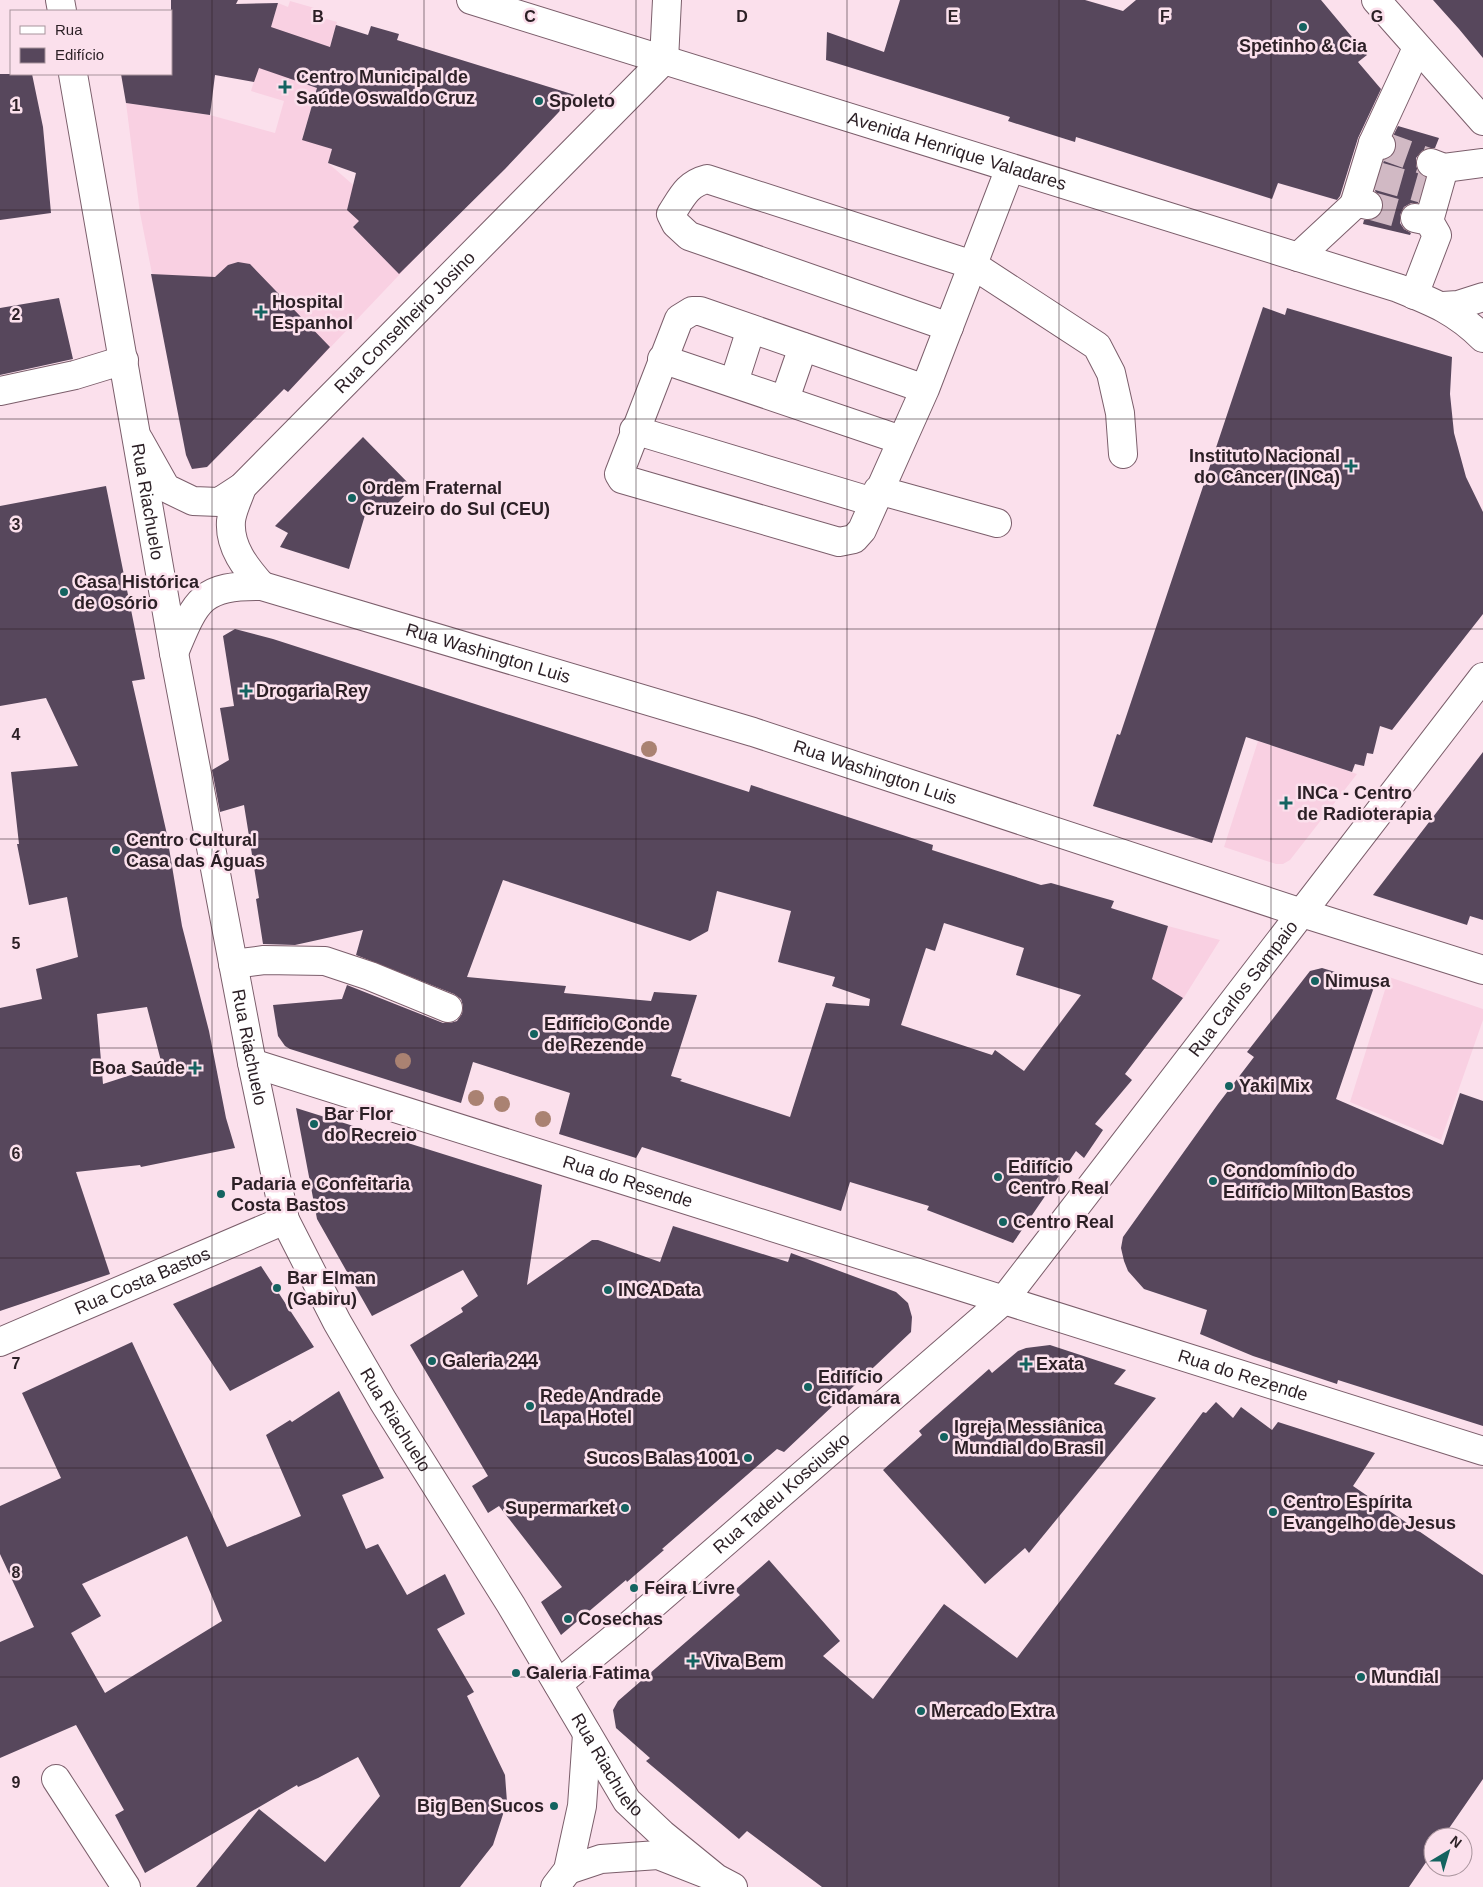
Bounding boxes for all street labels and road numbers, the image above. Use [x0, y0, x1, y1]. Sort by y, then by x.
street label: Avenida Henrique Valadares [845, 108, 1069, 194]
street label: Rua Conselheiro Josino [330, 247, 479, 397]
street label: Rua Riachuelo [128, 442, 168, 561]
street label: Rua Washington Luis [403, 619, 573, 687]
street label: Rua Washington Luis [791, 736, 959, 808]
street label: Rua Carlos Sampaio [1185, 917, 1302, 1061]
street label: Rua Riachuelo [228, 987, 271, 1107]
street label: Rua do Resende [560, 1152, 695, 1211]
street label: Rua Costa Bastos [72, 1243, 213, 1319]
street label: Rua do Rezende [1175, 1345, 1310, 1405]
street label: Rua Riachuelo [356, 1364, 435, 1475]
street label: Rua Tadeu Kosciusko [709, 1429, 854, 1558]
street label: Rua Riachuelo [567, 1710, 647, 1821]

